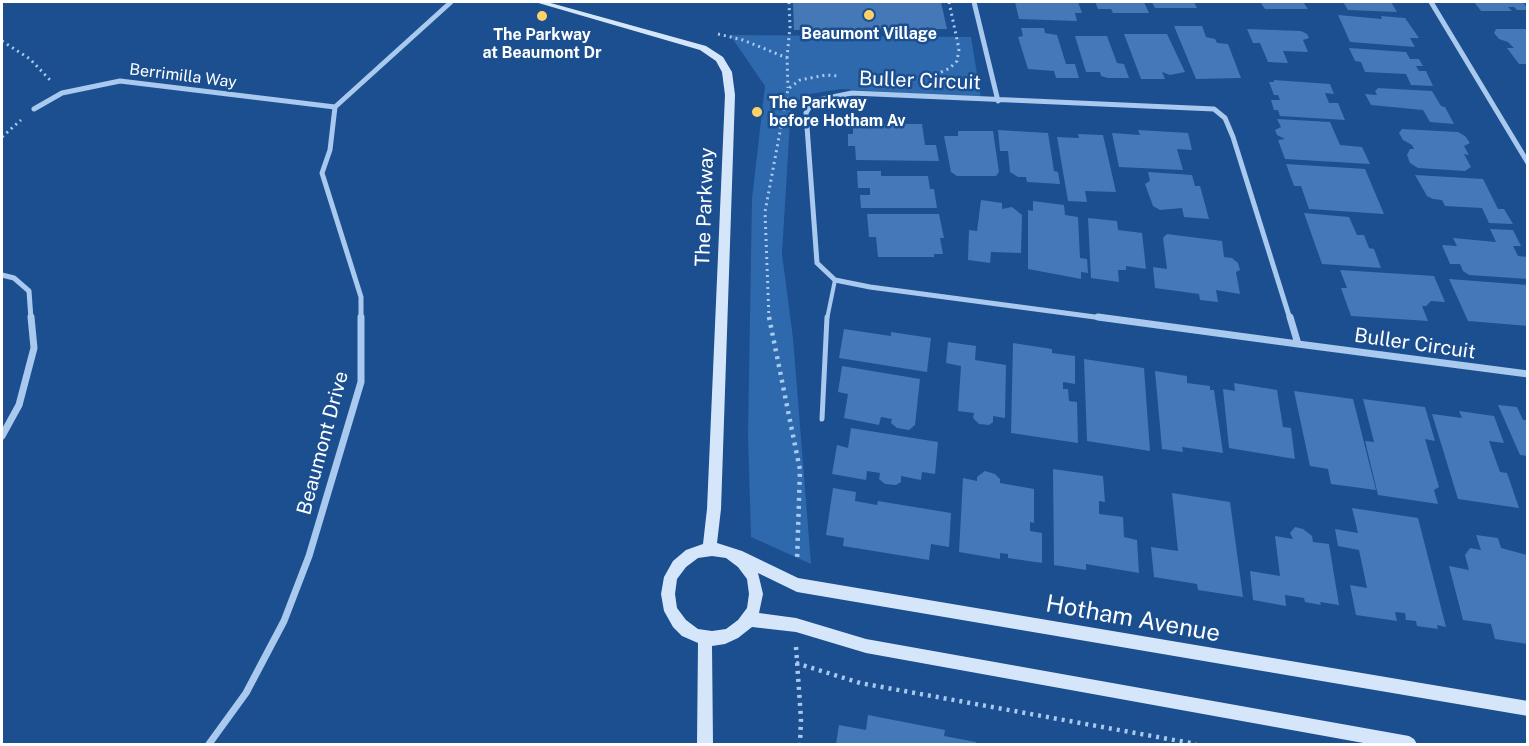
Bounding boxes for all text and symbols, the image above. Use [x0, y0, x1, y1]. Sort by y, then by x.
marker: Beaumont Village [862, 8, 876, 22]
marker: The Parkway at Beaumont Dr [535, 9, 549, 23]
place label: Beaumont Village [801, 24, 937, 44]
place label: The Parkway at Beaumont Dr [482, 25, 602, 63]
street label: Berrimilla Way [128, 60, 238, 92]
street label: Buller Circuit [858, 67, 982, 95]
place label: The Parkway before Hotham Av [769, 93, 906, 131]
marker: The Parkway before Hotham Av [750, 105, 764, 119]
street label: The Parkway [691, 147, 719, 267]
street label: Buller Circuit [1353, 324, 1477, 364]
street label: Beaumont Drive [292, 369, 354, 517]
street label: Hotham Avenue [1044, 589, 1222, 649]

